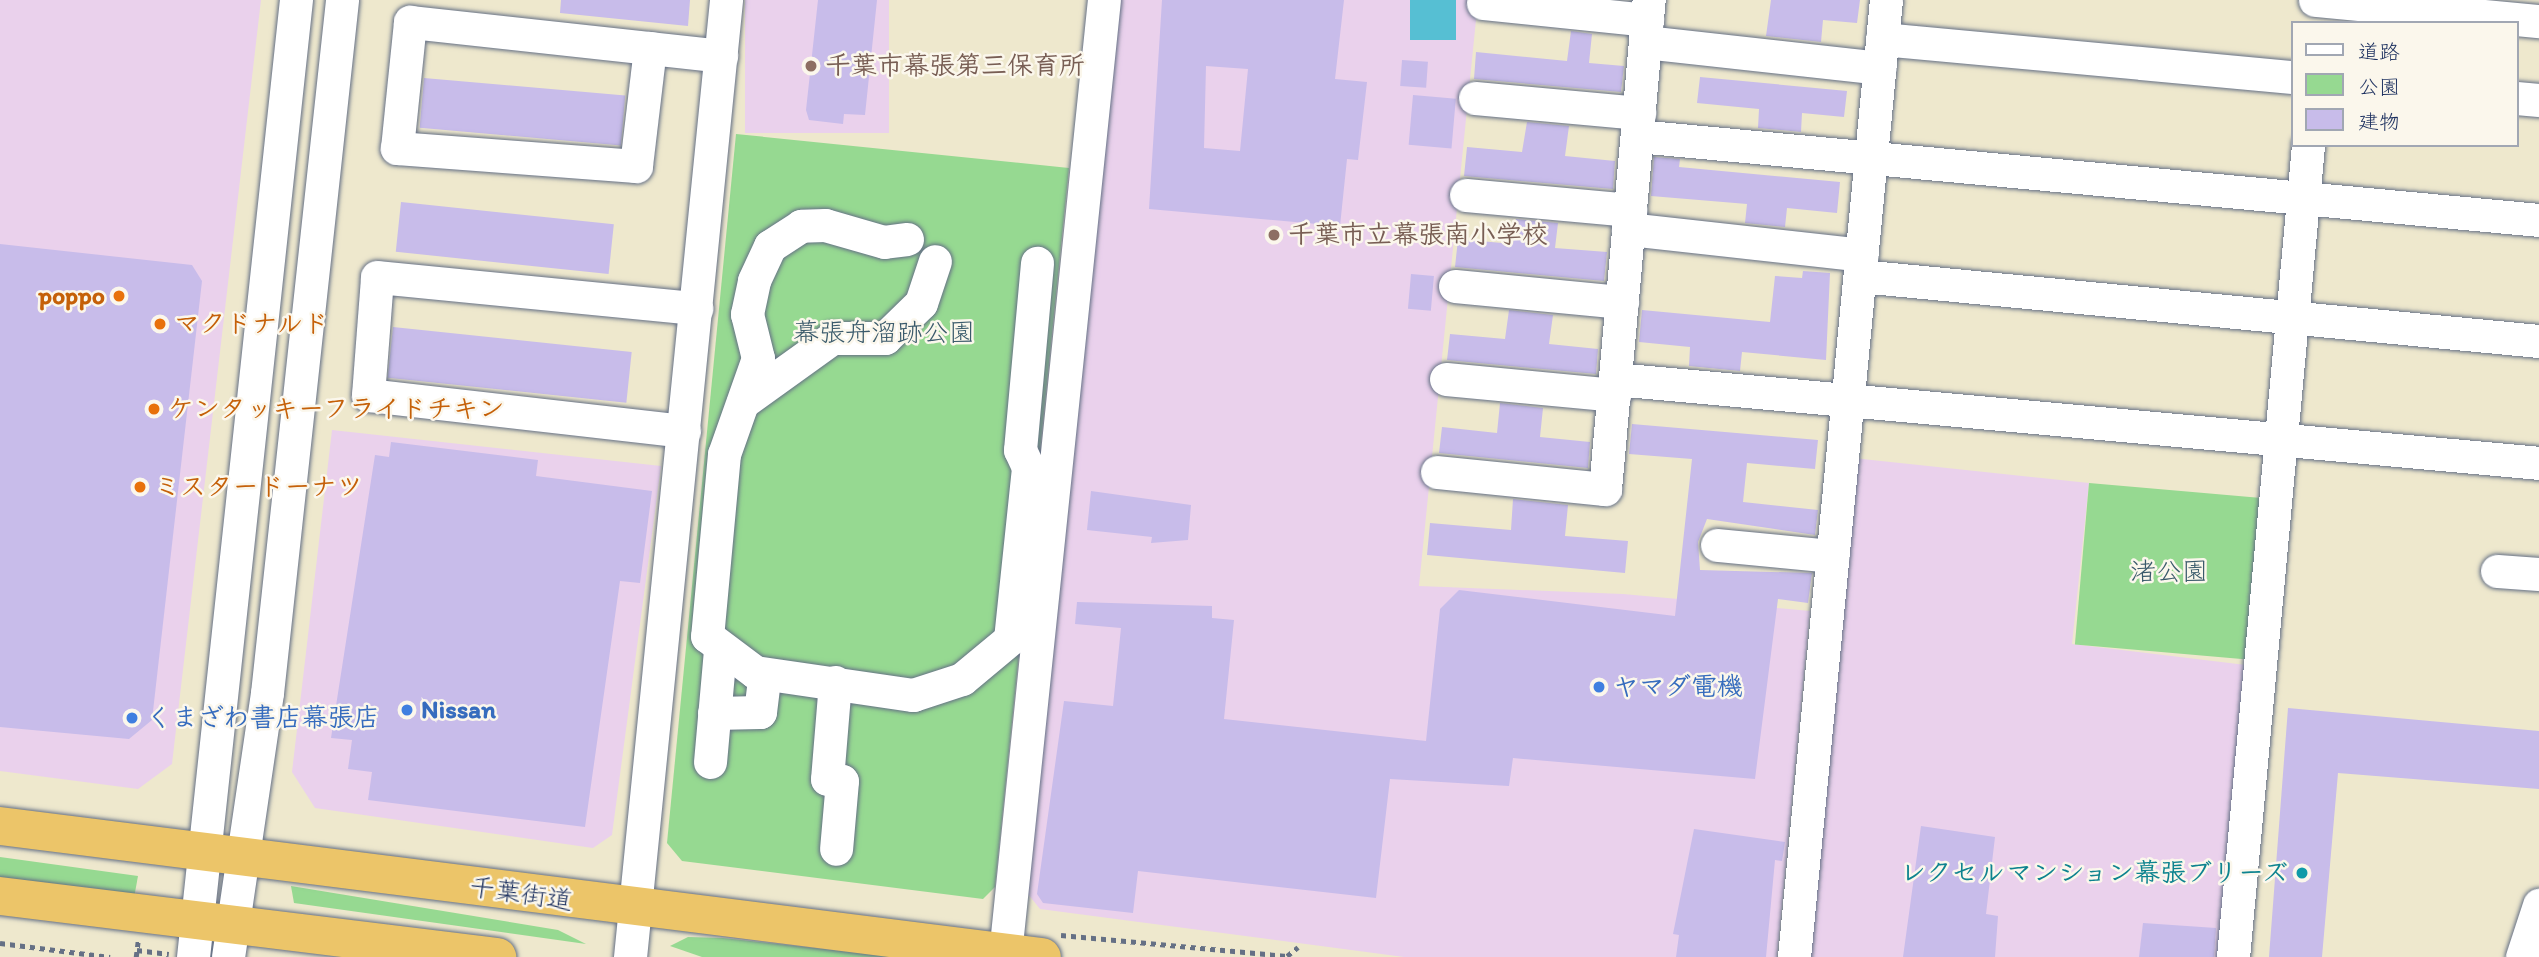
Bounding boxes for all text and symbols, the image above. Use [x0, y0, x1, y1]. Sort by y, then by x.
legend [2290, 21, 2518, 147]
text: 道路 [2358, 39, 2400, 64]
place label: 千葉市幕張第三保育所 [825, 50, 1085, 82]
marker: 千葉市幕張第三保育所 [803, 58, 819, 74]
text: 公園 [2358, 74, 2400, 99]
text: 建物 [2358, 109, 2400, 134]
place label: 千葉市立幕張南小学校 [1288, 219, 1548, 251]
marker: 千葉市立幕張南小学校 [1266, 227, 1282, 243]
place label: poppo [38, 280, 105, 312]
marker: poppo [111, 288, 127, 304]
place label: マクドナルド [174, 308, 330, 340]
marker: マクドナルド [152, 316, 168, 332]
park label: 幕張舟溜跡公園 [793, 317, 975, 349]
place label: ケンタッキーフライドチキン [168, 393, 506, 425]
marker: ケンタッキーフライドチキン [146, 401, 162, 417]
place label: ミスタードーナツ [154, 471, 362, 503]
marker: ミスタードーナツ [132, 479, 148, 495]
park label: 渚公園 [2130, 556, 2208, 588]
place label: ヤマダ電機 [1613, 671, 1743, 703]
marker: ヤマダ電機 [1591, 679, 1607, 695]
place label: Nissan [421, 694, 496, 726]
place label: くまざわ書店幕張店 [146, 702, 380, 734]
marker: Nissan [399, 702, 415, 718]
marker: くまざわ書店幕張店 [124, 710, 140, 726]
place label: レクセルマンション幕張ブリーズ [1898, 857, 2288, 889]
marker: レクセルマンション幕張ブリーズ [2294, 865, 2310, 881]
street label: 千葉街道 [467, 871, 575, 917]

